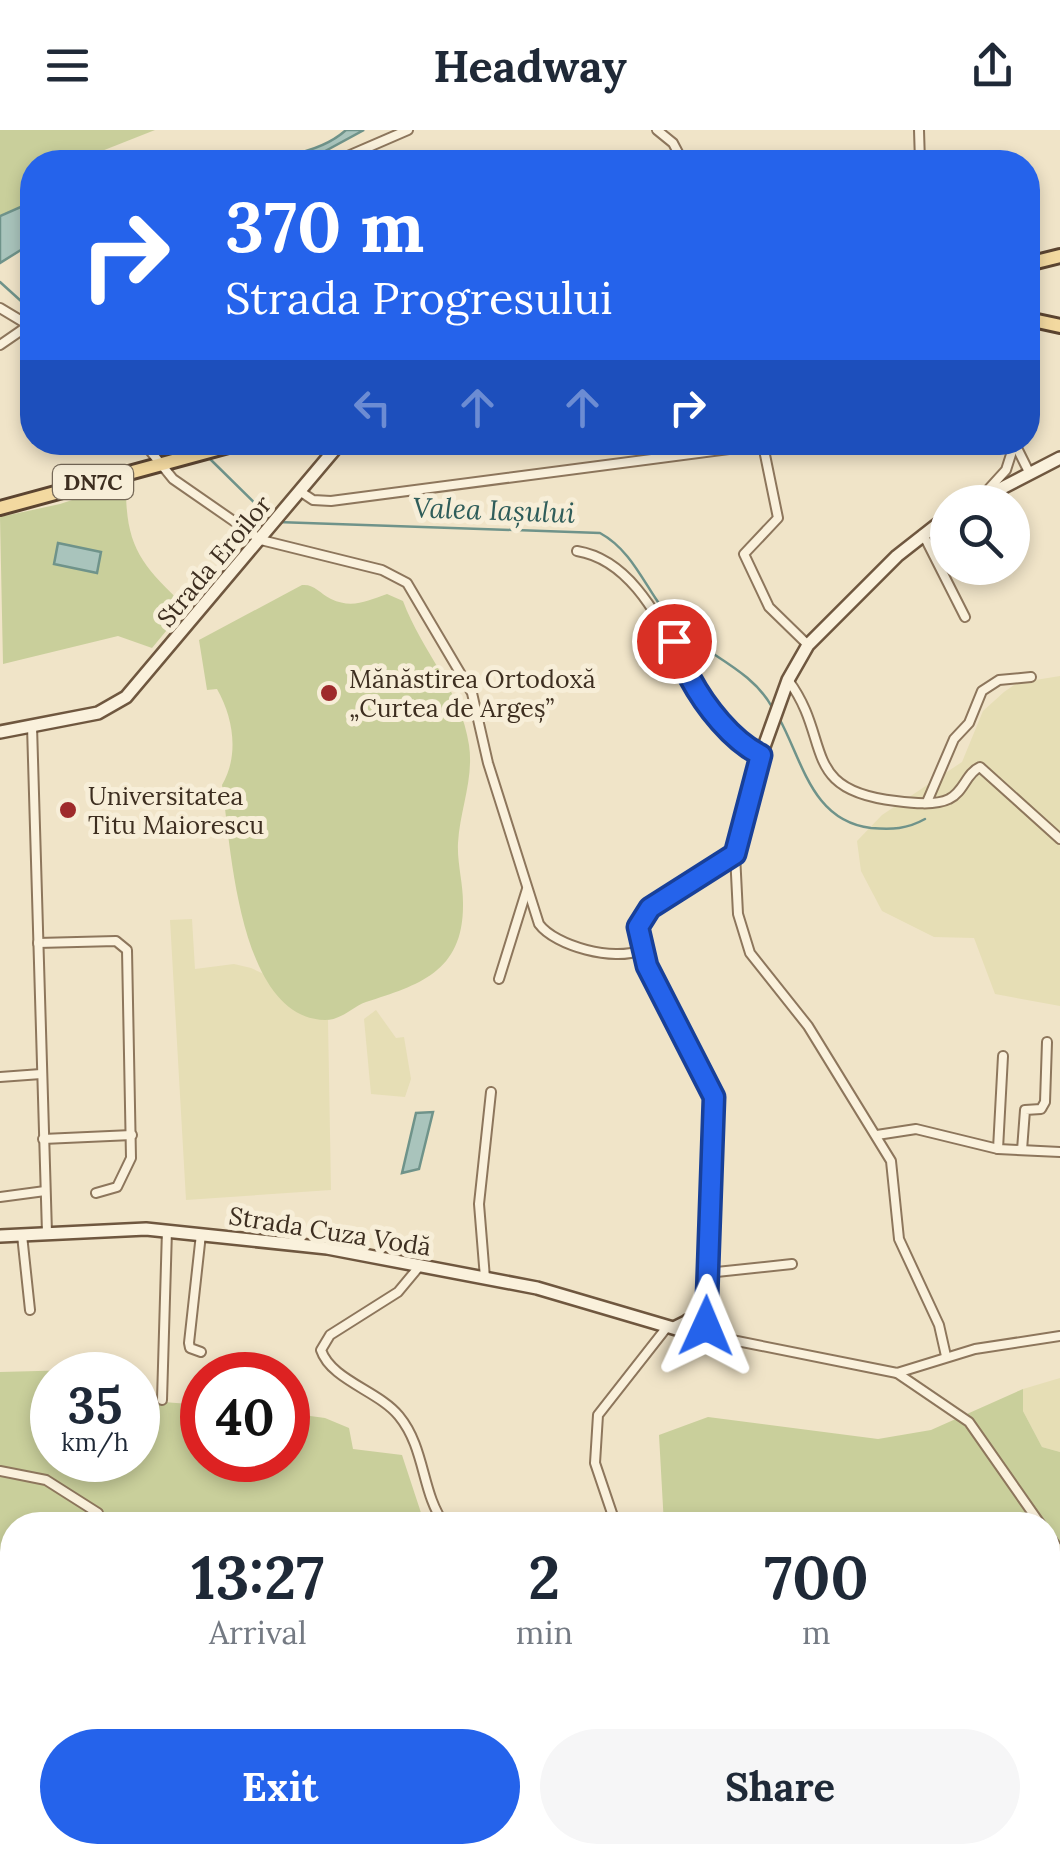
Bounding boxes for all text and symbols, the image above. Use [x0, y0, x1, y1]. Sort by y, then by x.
text: Headway [433, 37, 627, 94]
icon: menu [40, 38, 95, 93]
icon: share [965, 38, 1020, 93]
text: 370 m [225, 182, 424, 271]
icon: right [60, 190, 190, 320]
text: Strada Progresului [225, 269, 613, 326]
icon: left [345, 380, 400, 435]
icon: ahead [450, 380, 505, 435]
icon: ahead [555, 380, 610, 435]
icon: right [660, 380, 715, 435]
road number: DN7C [53, 465, 133, 499]
map controls [930, 485, 1030, 585]
button: search [930, 485, 1030, 585]
street label: Strada Eroilor [150, 489, 278, 633]
water label: Valea Iașului [412, 489, 576, 531]
pin [632, 599, 717, 684]
icon: arrive [647, 614, 702, 669]
place label: Mănăstirea Ortodoxă „Curtea de Argeș” [349, 663, 596, 724]
marker: Mănăstirea Ortodoxă „Curtea de Argeș” [318, 682, 340, 704]
place label: Universitatea Titu Maiorescu [88, 780, 264, 841]
marker: Universitatea Titu Maiorescu [57, 799, 79, 821]
street label: Strada Cuza Vodă [227, 1199, 433, 1263]
position arrow [654, 1274, 758, 1378]
speed limit sign: 40 [180, 1352, 310, 1482]
text: 35 [68, 1373, 123, 1437]
text: km/h [61, 1426, 129, 1458]
text: 13:27 [191, 1539, 324, 1615]
text: 2 [528, 1539, 560, 1615]
text: 700 [764, 1539, 869, 1615]
text: Arrival [209, 1612, 307, 1653]
text: min [516, 1612, 573, 1653]
text: m [802, 1612, 831, 1653]
button: Exit [40, 1729, 520, 1844]
button: Share [540, 1729, 1020, 1844]

